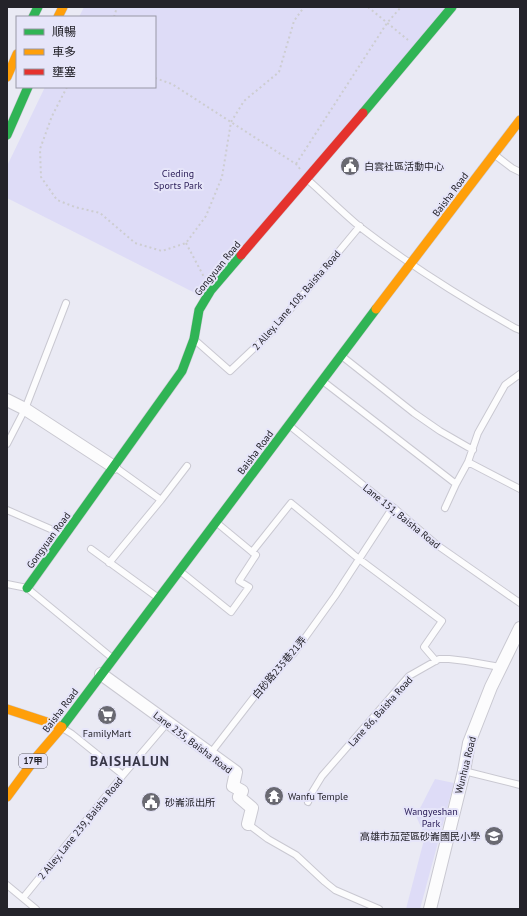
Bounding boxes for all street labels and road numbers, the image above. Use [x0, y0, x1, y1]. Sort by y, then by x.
street label: Baisha Road [430, 170, 471, 219]
street label: Gongyuan Road [191, 238, 243, 298]
street label: 2 Alley, Lane 108, Baisha Road [249, 248, 343, 353]
street label: Baisha Road [235, 428, 276, 477]
street label: Lane 151, Baisha Road [360, 481, 443, 552]
street label: Gongyuan Road [24, 510, 73, 571]
street label: 白砂路235巷21弄 [250, 634, 309, 701]
street label: Lane 86, Baisha Road [345, 673, 415, 749]
street label: Baisha Road [40, 686, 81, 735]
street label: Lane 235, Baisha Road [151, 708, 235, 776]
street label: Wunhua Road [452, 735, 479, 795]
road number: 17甲 [19, 754, 47, 768]
street label: 2 Alley, Lane 239, Baisha Road [35, 774, 126, 882]

